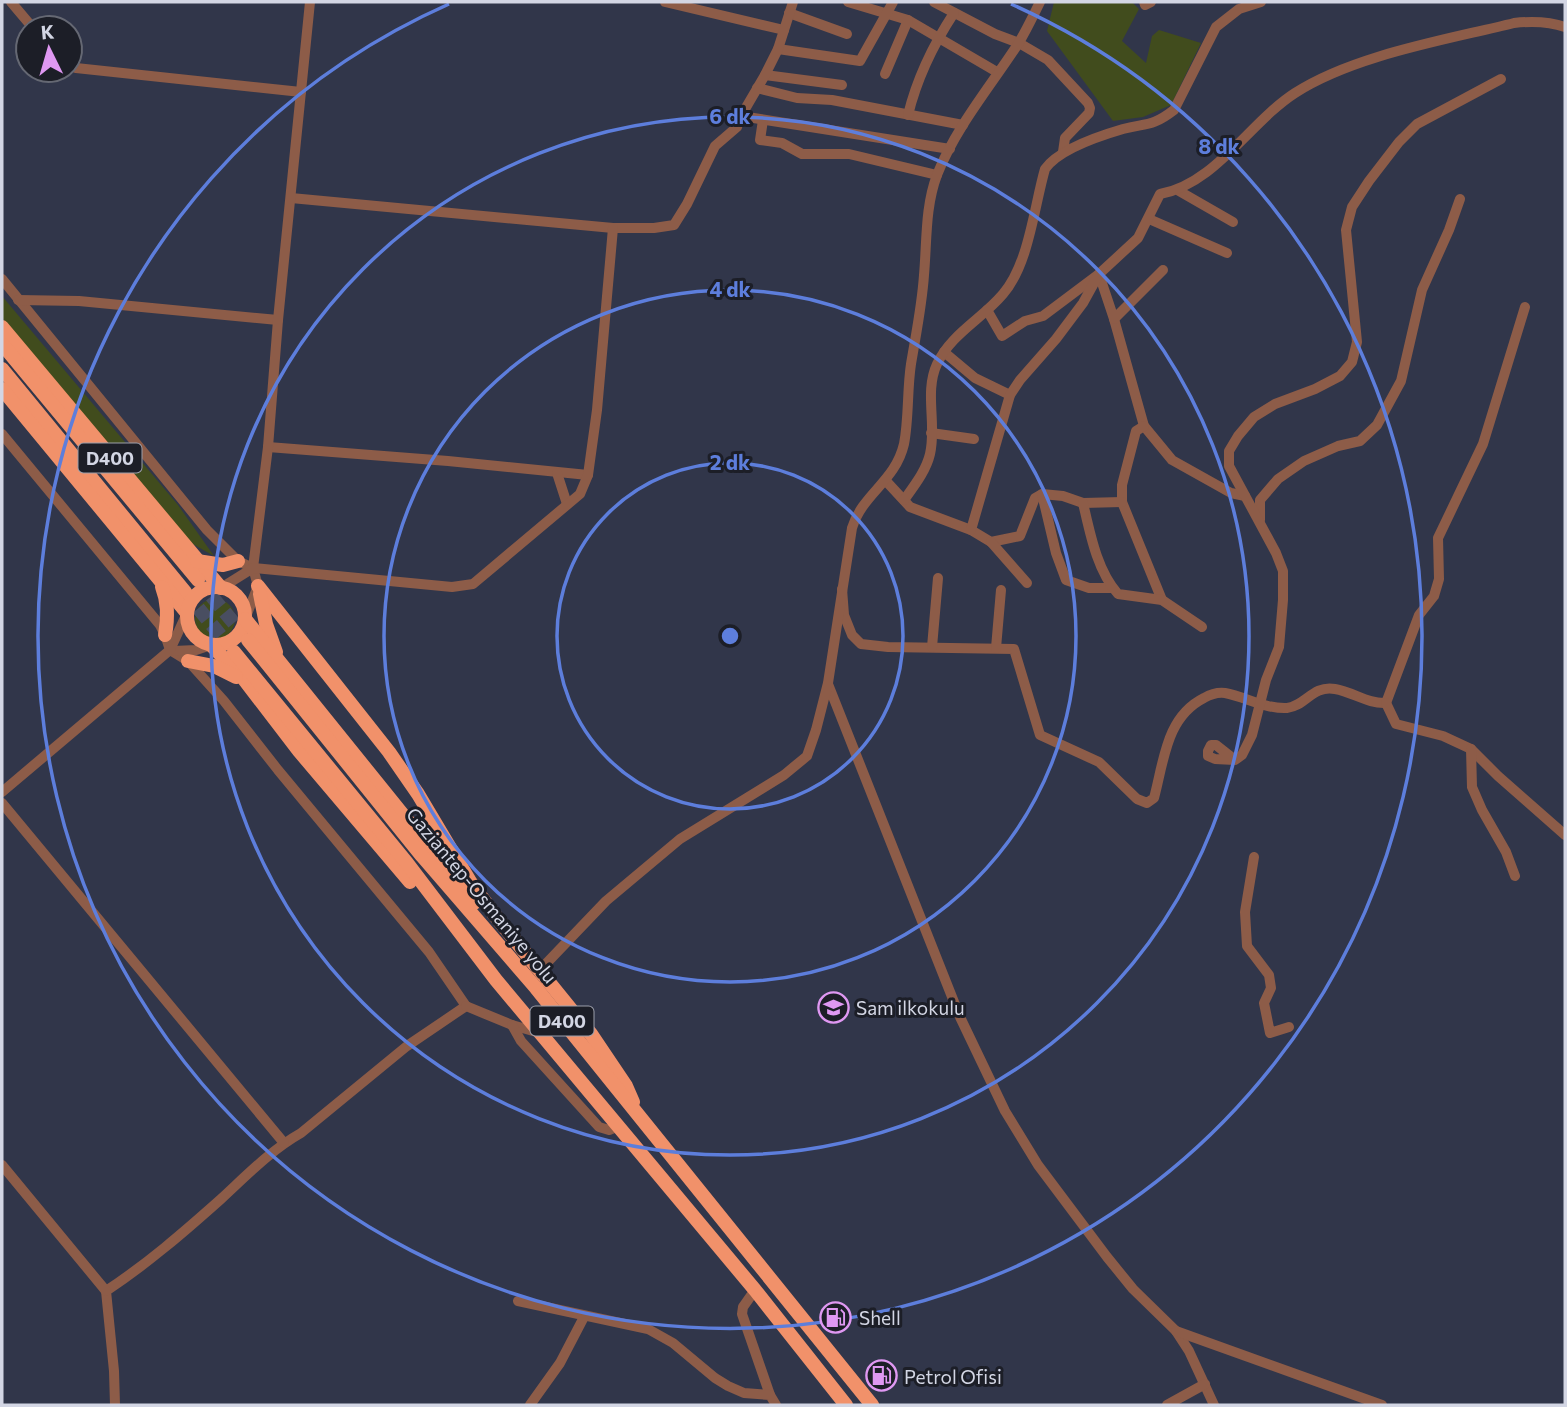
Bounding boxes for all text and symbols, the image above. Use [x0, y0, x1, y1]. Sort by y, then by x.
north arrow [14, 14, 84, 84]
text: K [40, 20, 55, 44]
text: 6 dk [709, 103, 751, 128]
text: 8 dk [1198, 133, 1240, 158]
text: 4 dk [709, 276, 751, 301]
road number: D400 [78, 444, 142, 472]
text: 2 dk [710, 449, 750, 474]
centre of rings [718, 624, 742, 648]
street label: Gaziantep-Osmaniye yolu [402, 803, 562, 987]
school or university icon: Sam ilkokulu [816, 990, 850, 1024]
place label: Sam ilkokulu [856, 996, 965, 1019]
road number: D400 [530, 1006, 594, 1036]
fuel station icon: Shell [819, 1300, 853, 1334]
place label: Shell [859, 1306, 901, 1329]
fuel station icon: Petrol Ofisi [864, 1359, 898, 1393]
place label: Petrol Ofisi [904, 1365, 1002, 1388]

